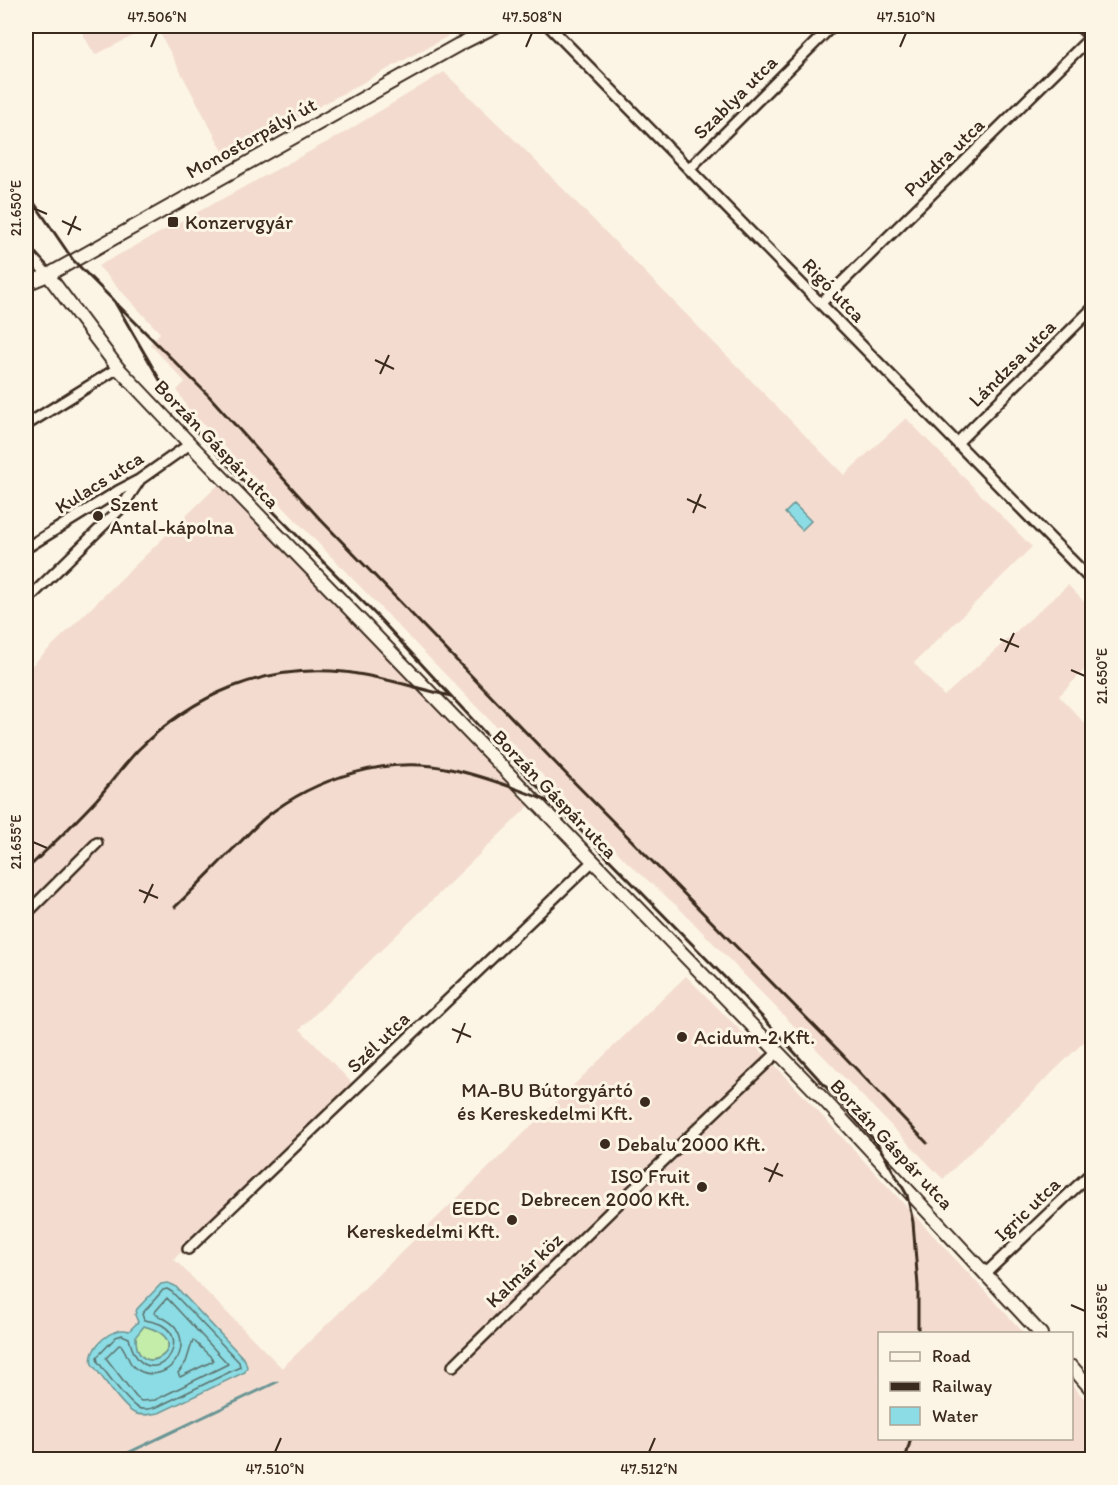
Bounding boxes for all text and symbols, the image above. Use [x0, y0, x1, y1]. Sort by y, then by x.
text: 47.506°N [127, 8, 187, 26]
text: 47.508°N [502, 8, 562, 26]
text: 47.510°N [877, 8, 935, 26]
street label: Szablya utca [688, 50, 782, 144]
street label: Monostorpályi út [182, 92, 321, 184]
street label: Puzdra utca [899, 112, 990, 201]
text: 21.650°E [7, 180, 25, 236]
place label: Konzervgyár [185, 210, 293, 234]
marker: Konzervgyár [166, 215, 180, 229]
street label: Rigó utca [797, 253, 871, 328]
street label: Lándzsa utca [963, 314, 1061, 412]
street label: Borzán Gáspár utca [149, 375, 285, 514]
street label: Kulacs utca [50, 445, 148, 519]
place label: Szent Antal-kápolna [110, 492, 234, 539]
marker: Szent Antal-kápolna [91, 509, 105, 523]
text: 21.650°E [1093, 648, 1111, 704]
street label: Borzán Gáspár utca [487, 725, 623, 864]
text: 21.655°E [7, 815, 25, 869]
street label: Szél utca [342, 1006, 415, 1078]
place label: Acidum-2 Kft. [694, 1025, 815, 1049]
marker: Acidum-2 Kft. [675, 1030, 689, 1044]
street label: Borzán Gáspár utca [825, 1074, 959, 1214]
place label: MA-BU Bútorgyártó és Kereskedelmi Kft. [457, 1078, 633, 1125]
marker: MA-BU Bútorgyártó és Kereskedelmi Kft. [638, 1095, 652, 1109]
place label: Debalu 2000 Kft. [617, 1132, 766, 1156]
marker: Debalu 2000 Kft. [598, 1137, 612, 1151]
place label: ISO Fruit Debrecen 2000 Kft. [521, 1164, 691, 1211]
street label: Igric utca [989, 1171, 1065, 1246]
marker: ISO Fruit Debrecen 2000 Kft. [695, 1180, 709, 1194]
place label: EEDC Kereskedelmi Kft. [346, 1196, 500, 1243]
marker: EEDC Kereskedelmi Kft. [505, 1213, 519, 1227]
street label: Kalmár köz [481, 1228, 567, 1312]
text: 21.655°E [1093, 1284, 1111, 1338]
legend [878, 1332, 1073, 1440]
text: Road [932, 1345, 971, 1367]
text: Railway [932, 1375, 993, 1397]
text: Water [932, 1405, 978, 1427]
text: 47.510°N [246, 1460, 304, 1478]
text: 47.512°N [620, 1460, 678, 1478]

